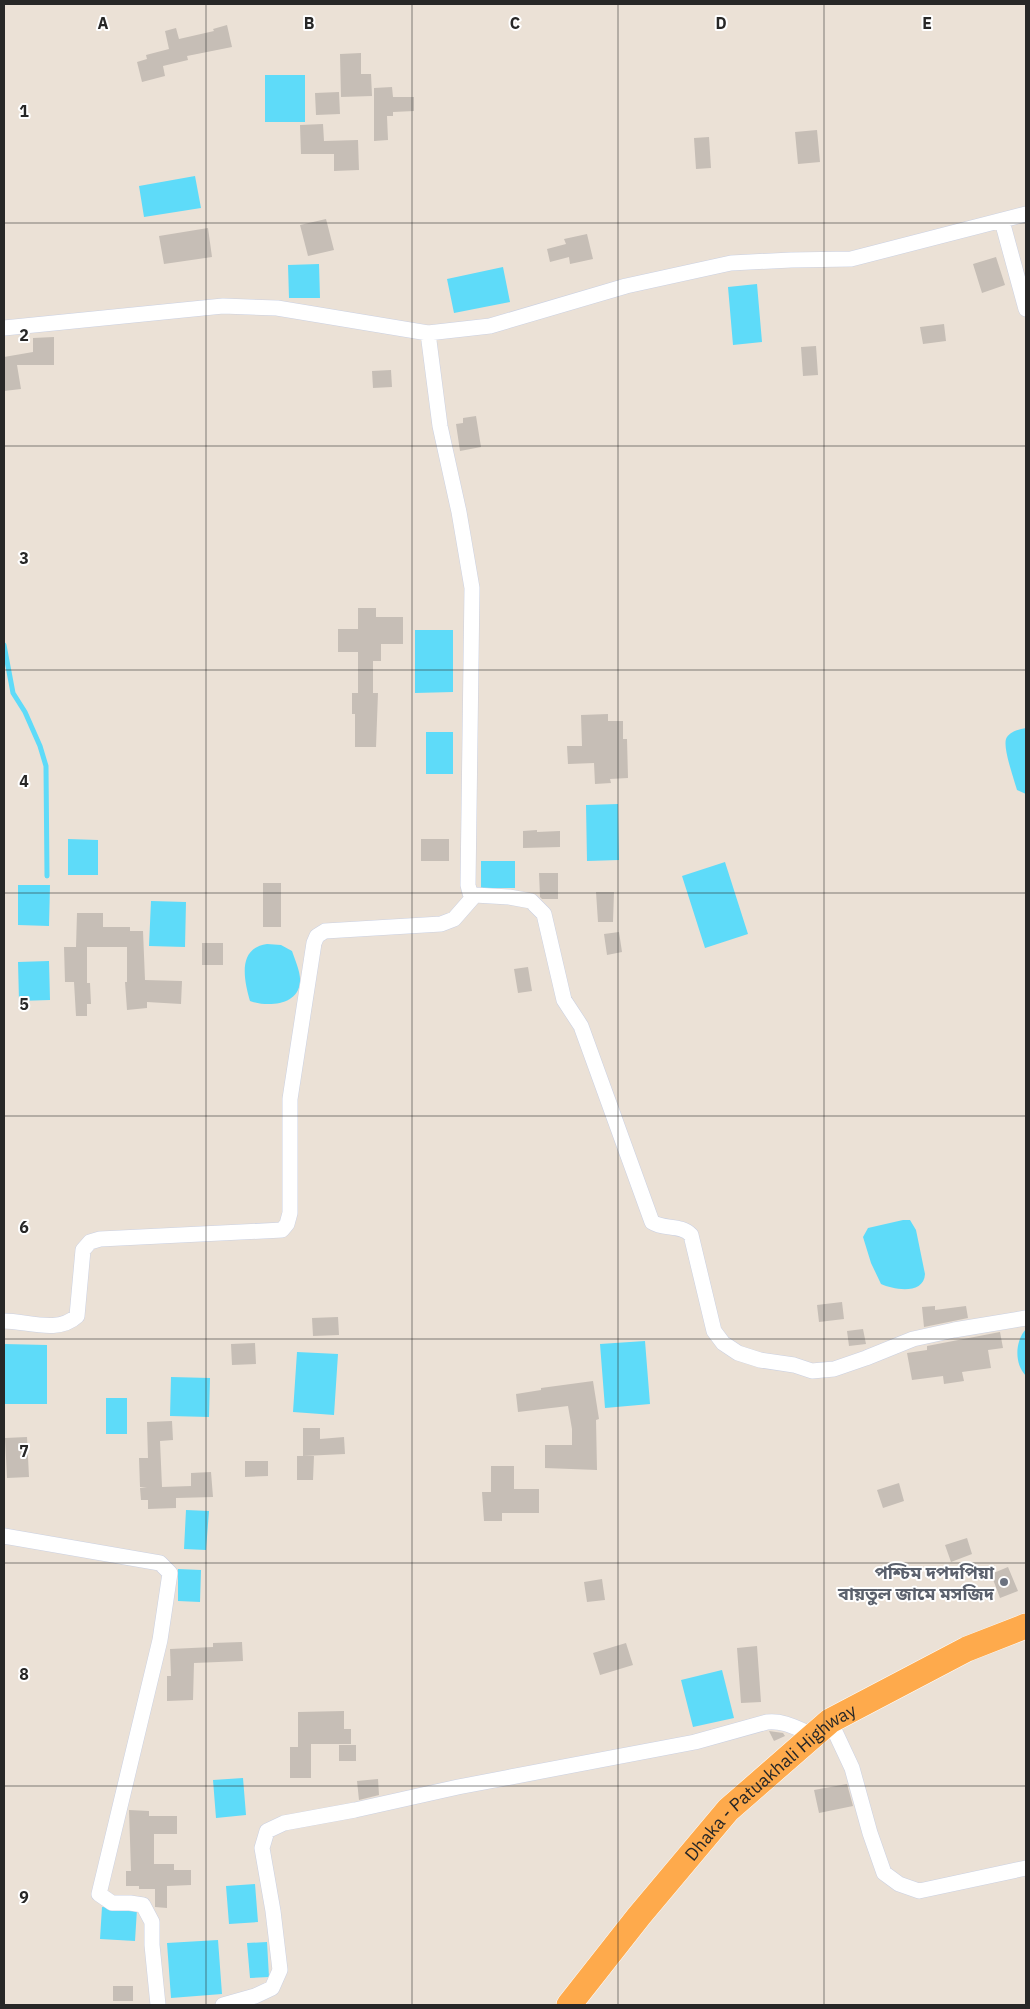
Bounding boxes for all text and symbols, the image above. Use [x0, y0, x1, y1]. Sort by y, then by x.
text: A [98, 13, 109, 33]
text: B [304, 13, 315, 33]
text: C [510, 13, 520, 33]
text: D [715, 13, 727, 33]
text: E [922, 13, 932, 33]
text: 1 [19, 101, 29, 121]
text: 2 [19, 325, 29, 345]
text: 3 [19, 548, 29, 568]
text: 4 [19, 771, 29, 791]
text: 5 [19, 994, 29, 1014]
text: 6 [19, 1217, 29, 1237]
text: 7 [19, 1441, 29, 1461]
place label: পশ্চিম দপদপিয়া বায়তুল জামে মসজিদ [837, 1561, 995, 1605]
marker: পশ্চিম দপদপিয়া বায়তুল জামে মসজিদ [998, 1576, 1010, 1588]
text: 8 [19, 1664, 29, 1684]
street label: Dhaka - Patuakhali Highway [679, 1698, 860, 1865]
text: 9 [19, 1887, 29, 1907]

